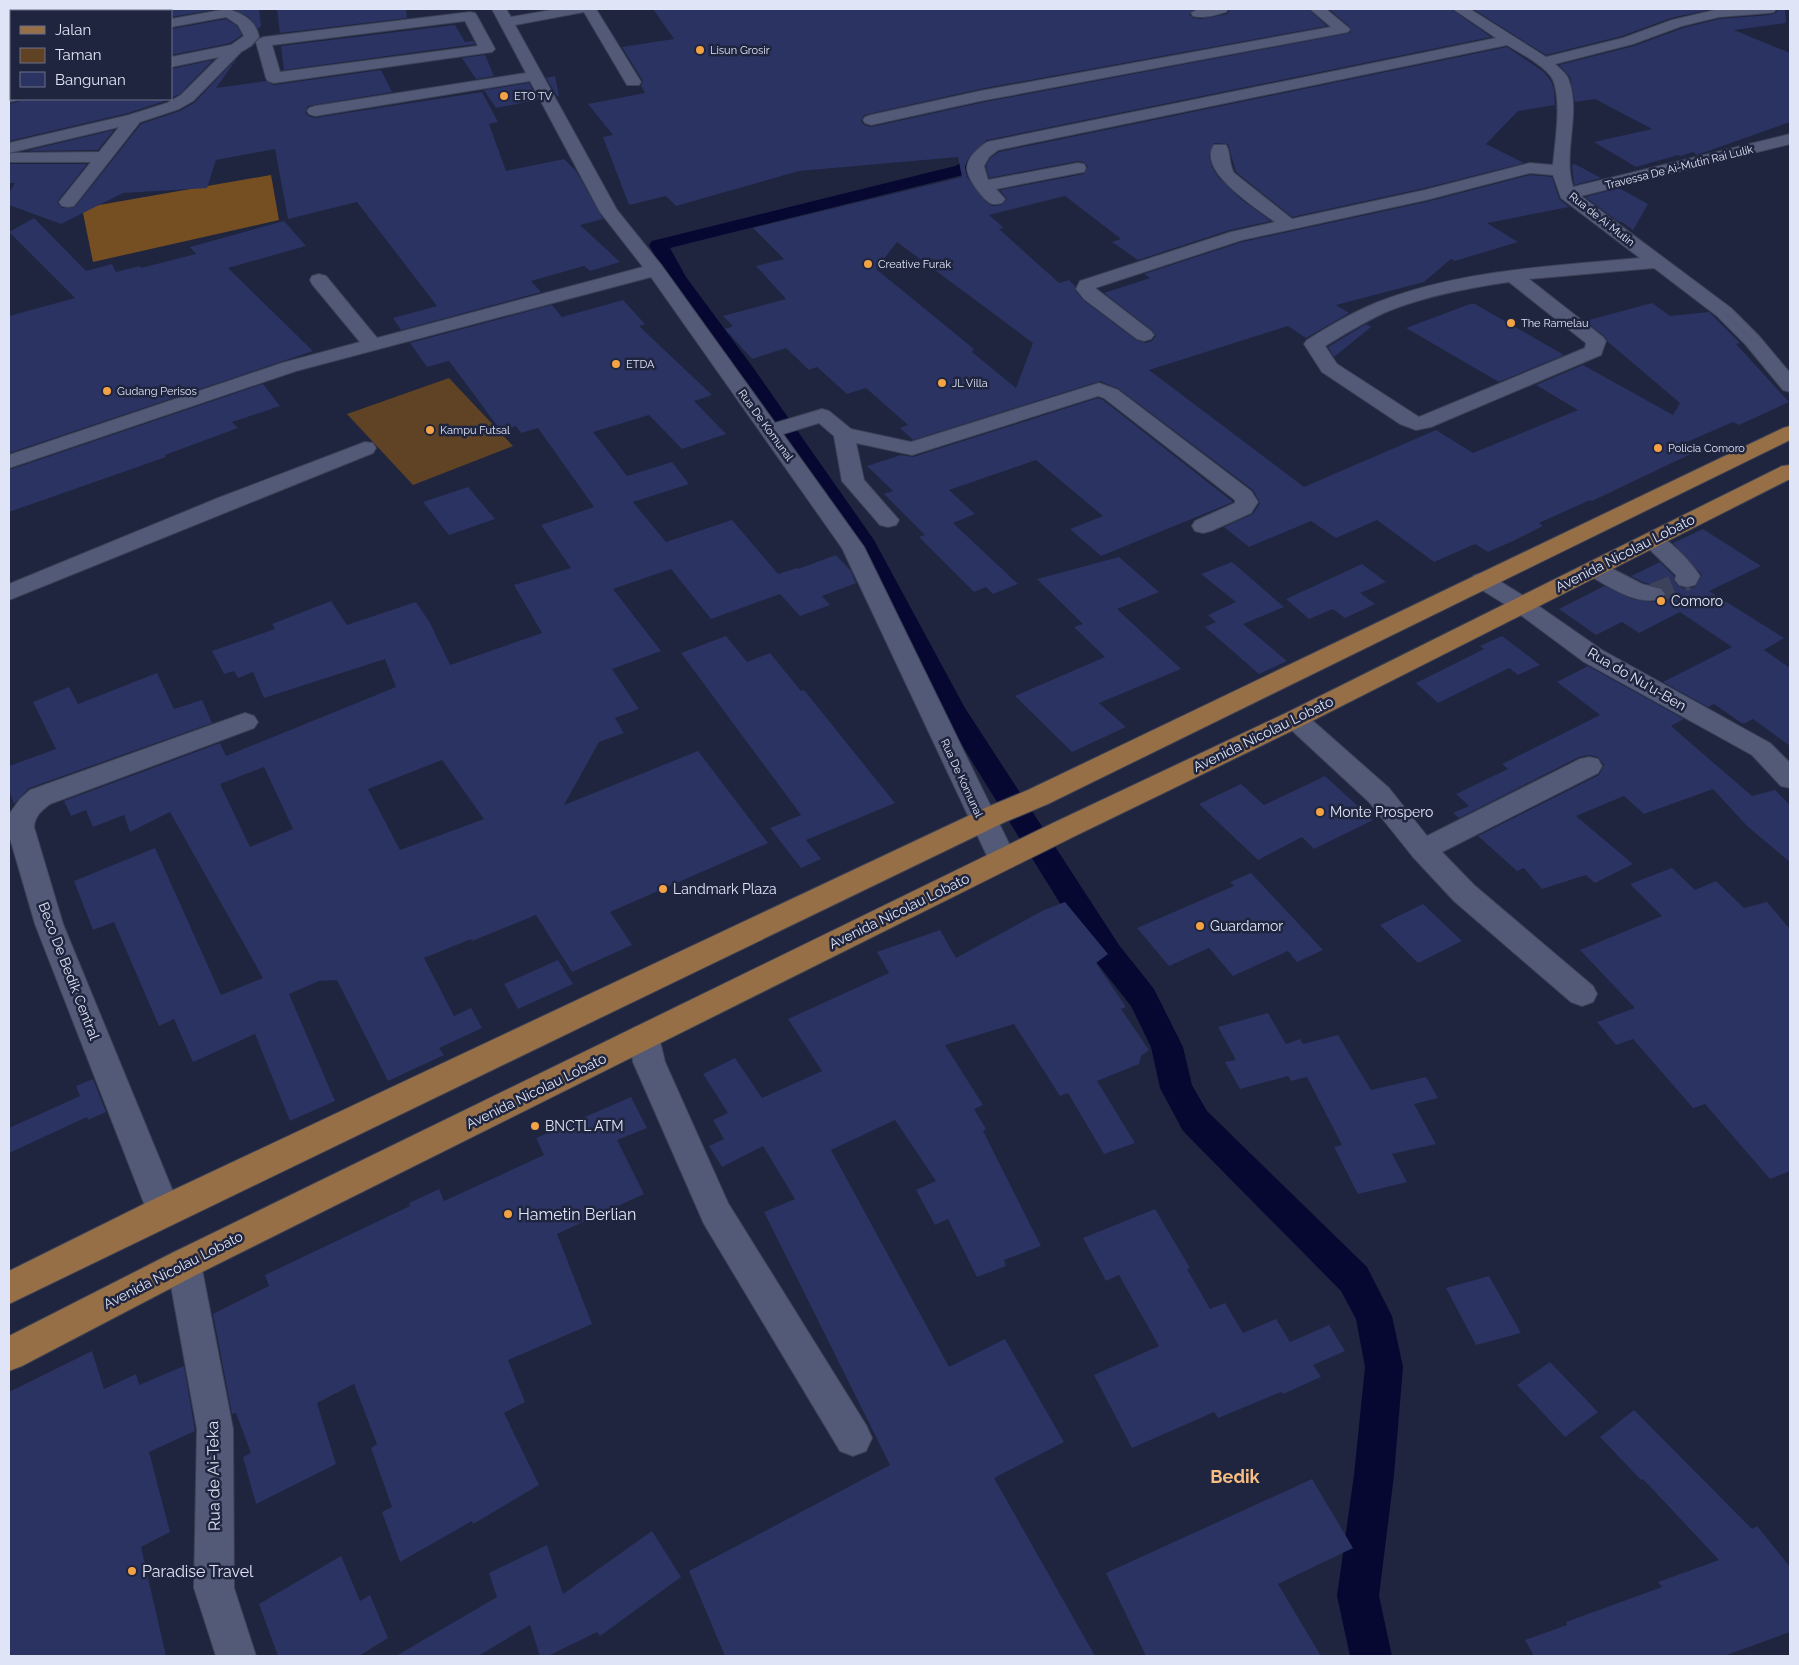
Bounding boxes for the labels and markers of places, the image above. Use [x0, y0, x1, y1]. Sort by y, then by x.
marker: Lisun Grosir [694, 44, 706, 56]
place label: Lisun Grosir [710, 44, 770, 57]
marker: ETO TV [498, 90, 510, 102]
place label: ETO TV [514, 90, 553, 103]
marker: Creative Furak [862, 258, 874, 270]
place label: Creative Furak [878, 258, 951, 271]
marker: The Ramelau [1505, 317, 1517, 329]
place label: The Ramelau [1521, 317, 1589, 330]
marker: ETDA [610, 358, 622, 370]
place label: ETDA [626, 358, 655, 371]
marker: JL Villa [936, 377, 948, 389]
place label: JL Villa [952, 377, 988, 390]
marker: Gudang Perisos [101, 385, 113, 397]
place label: Gudang Perisos [117, 385, 197, 398]
marker: Kampu Futsal [424, 424, 436, 436]
place label: Kampu Futsal [440, 424, 510, 437]
marker: Policia Comoro [1652, 442, 1664, 454]
place label: Policia Comoro [1668, 442, 1745, 455]
place label: Comoro [1671, 593, 1723, 609]
marker: Comoro [1655, 595, 1667, 607]
place label: Monte Prospero [1330, 804, 1433, 820]
marker: Monte Prospero [1314, 806, 1326, 818]
place label: Landmark Plaza [673, 881, 777, 897]
marker: Landmark Plaza [657, 883, 669, 895]
place label: Guardamor [1210, 918, 1283, 934]
marker: Guardamor [1194, 920, 1206, 932]
place label: BNCTL ATM [545, 1118, 623, 1134]
marker: BNCTL ATM [529, 1120, 541, 1132]
place label: Hametin Berlian [518, 1205, 636, 1224]
marker: Hametin Berlian [502, 1208, 514, 1220]
place label: Paradise Travel [142, 1562, 254, 1581]
marker: Paradise Travel [126, 1565, 138, 1577]

